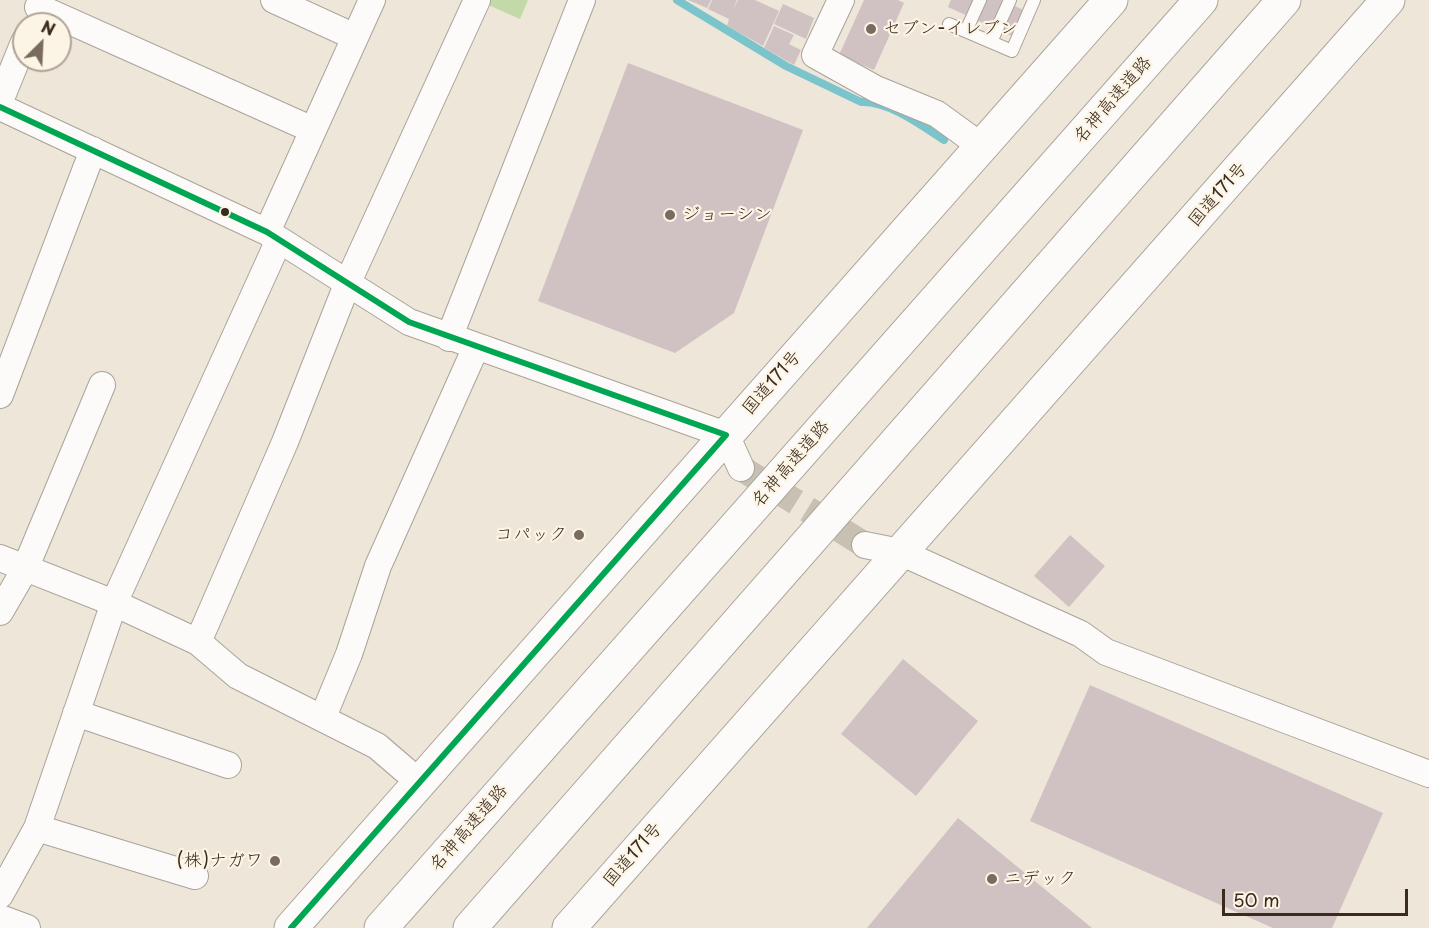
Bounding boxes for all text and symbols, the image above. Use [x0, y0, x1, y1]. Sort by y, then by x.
north arrow [12, 12, 72, 72]
text: N [38, 14, 59, 41]
place label: セブン-イレブン [883, 18, 1018, 40]
marker: セブン-イレブン [864, 22, 878, 36]
street label: 名神高速道路 [1069, 52, 1157, 148]
street label: 国道171号 [1184, 158, 1252, 232]
place label: ジョーシン [682, 204, 772, 226]
unlabelled marker [219, 206, 231, 218]
marker: ジョーシン [663, 208, 677, 222]
street label: 国道171号 [738, 346, 806, 420]
street label: 名神高速道路 [747, 416, 835, 512]
place label: コパック [495, 524, 567, 546]
marker: コパック [572, 528, 586, 542]
street label: 名神高速道路 [425, 780, 513, 876]
street label: 国道171号 [599, 818, 667, 892]
place label: (株)ナガワ [177, 850, 263, 872]
marker: (株)ナガワ [268, 854, 282, 868]
place label: ニデック [1004, 868, 1076, 890]
marker: ニデック [985, 872, 999, 886]
scale bar [1225, 877, 1411, 915]
text: 50 m [1233, 886, 1280, 913]

